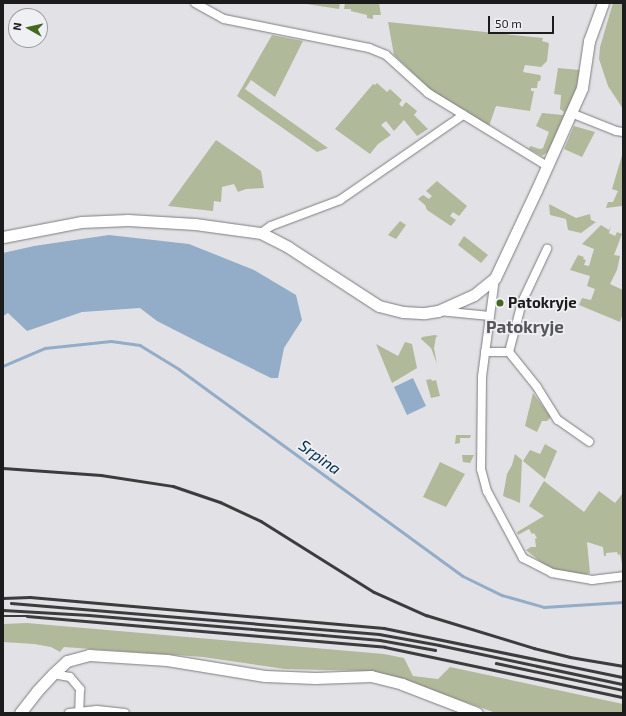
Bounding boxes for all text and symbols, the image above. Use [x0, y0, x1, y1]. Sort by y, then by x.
north arrow [8, 8, 48, 48]
scale bar [490, 8, 556, 34]
text: 50 m [495, 16, 522, 30]
text: N [10, 22, 24, 31]
place label: Patokryje [508, 294, 577, 312]
marker: Patokryje [495, 298, 505, 308]
district label: Patokryje [486, 317, 564, 337]
water label: Srpina [295, 435, 345, 479]

